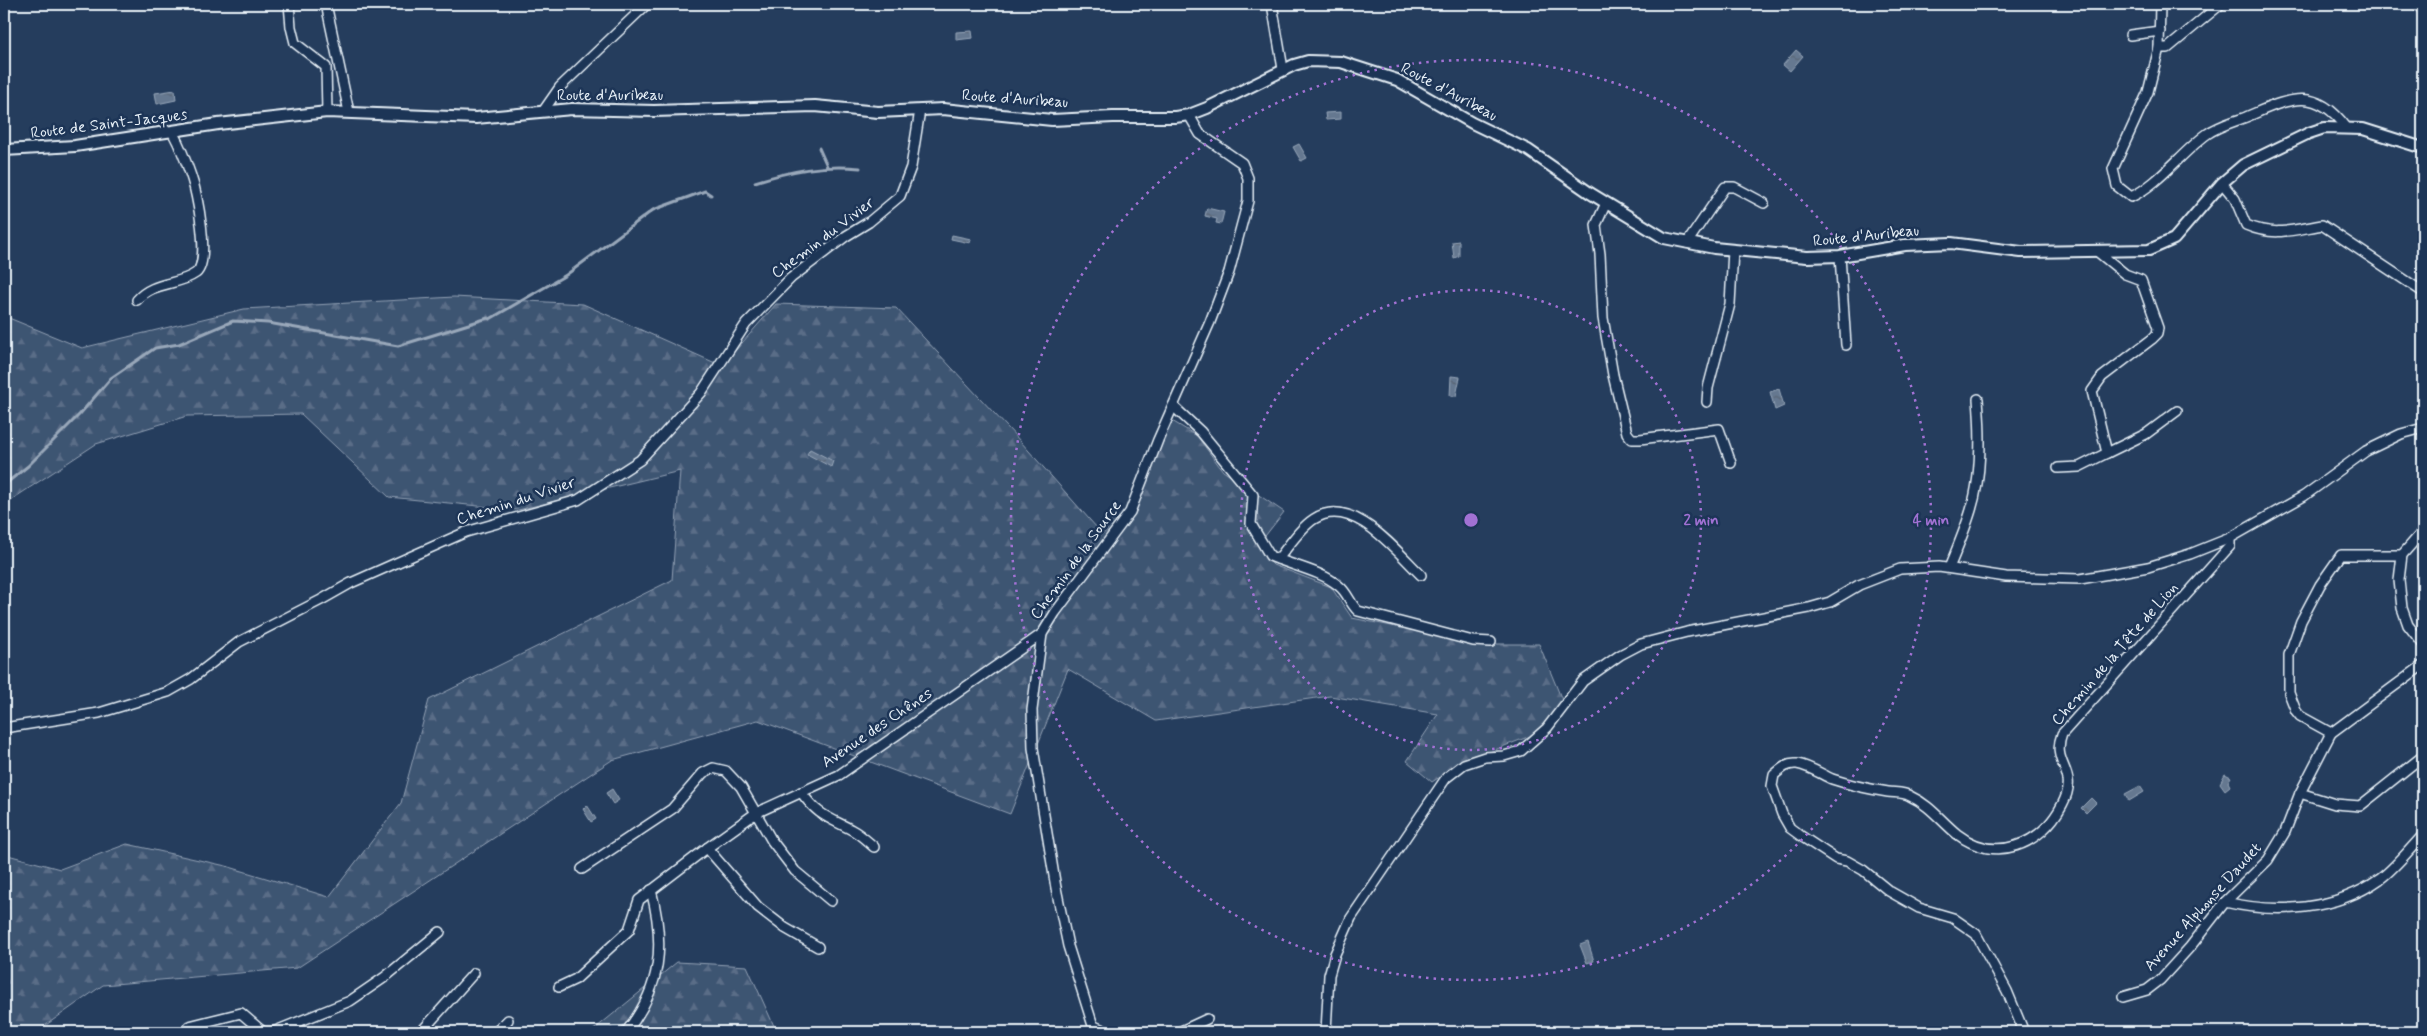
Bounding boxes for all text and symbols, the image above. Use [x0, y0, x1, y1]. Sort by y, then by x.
street label: Route d'Auribeau [1397, 58, 1501, 126]
street label: Route d'Auribeau [557, 85, 663, 106]
street label: Route d'Auribeau [961, 85, 1069, 113]
street label: Route de Saint-Jacques [29, 104, 189, 144]
street label: Chemin du Vivier [767, 192, 879, 284]
street label: Route d'Auribeau [1812, 220, 1920, 252]
street label: Chemin du Vivier [454, 472, 578, 530]
street label: Chemin de la Source [1026, 496, 1126, 624]
centre of rings [1462, 511, 1480, 529]
text: 2 min [1683, 511, 1719, 531]
text: 4 min [1913, 511, 1949, 531]
street label: Chemin de la Tête de Lion [2047, 578, 2183, 730]
street label: Avenue des Chênes [818, 683, 936, 773]
street label: Avenue Alphonse Daudet [2140, 838, 2266, 976]

